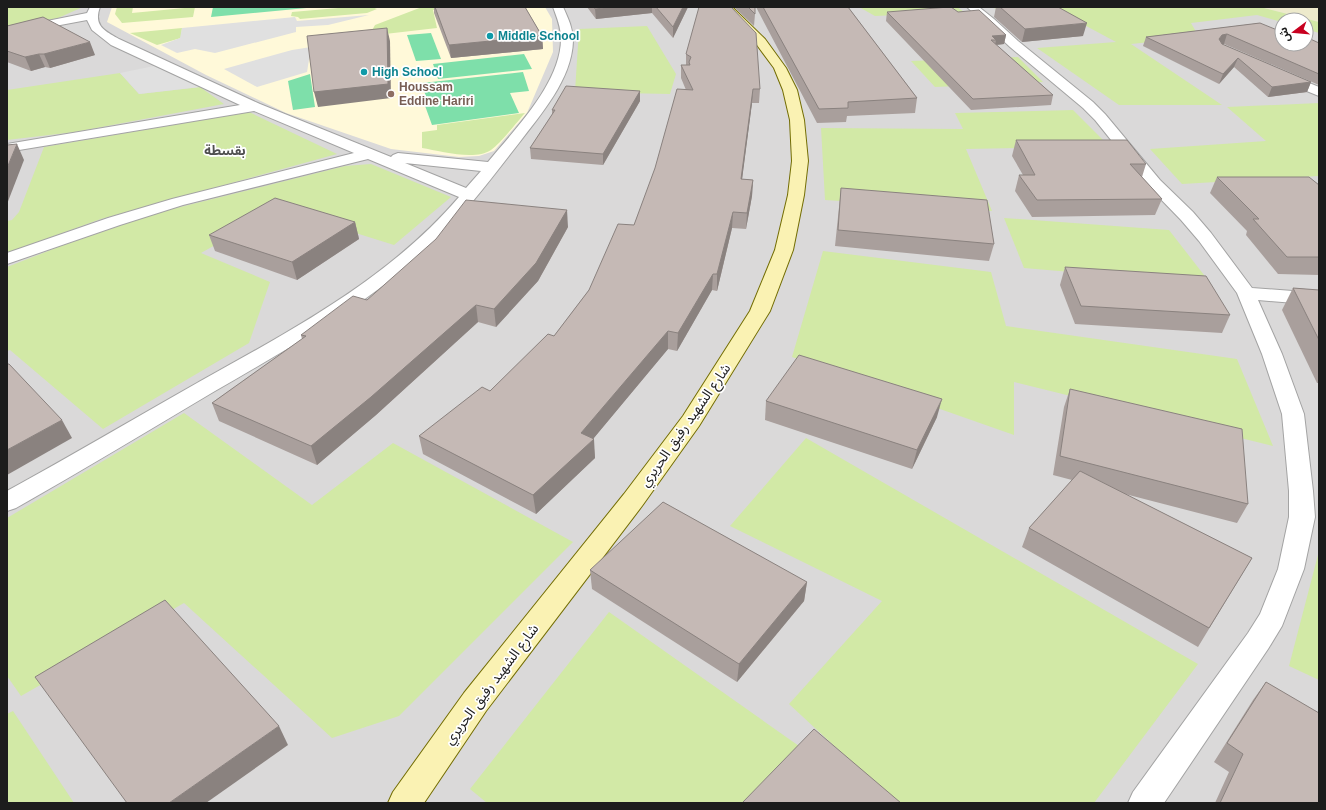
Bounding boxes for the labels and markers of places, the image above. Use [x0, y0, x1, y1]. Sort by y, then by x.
place label: Middle School [498, 29, 579, 43]
marker: Middle School [485, 31, 495, 41]
place label: High School [372, 65, 442, 79]
marker: High School [359, 67, 369, 77]
place label: Houssam Eddine Hariri [399, 80, 474, 108]
marker: Houssam Eddine Hariri [386, 89, 396, 99]

